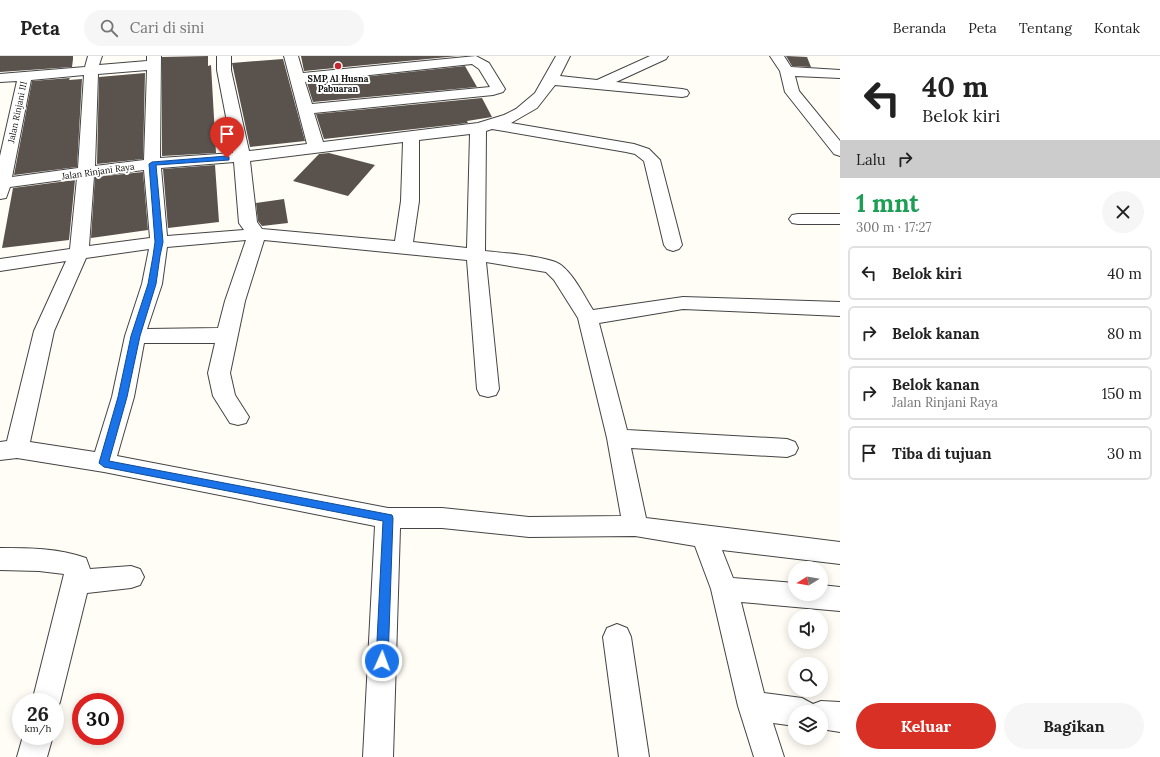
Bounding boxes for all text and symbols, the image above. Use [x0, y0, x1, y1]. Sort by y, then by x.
search box [84, 10, 364, 46]
text: Peta [20, 16, 60, 40]
icon: search [98, 17, 120, 39]
text: Cari di sini [130, 18, 204, 37]
text: Beranda [893, 19, 946, 37]
text: Peta [968, 19, 997, 37]
text: Tentang [1019, 19, 1072, 37]
text: Kontak [1094, 19, 1140, 37]
marker: SMP Al Husna Pabuaran [333, 61, 343, 71]
text: 40 m [922, 69, 988, 105]
icon: left [856, 72, 908, 124]
place label: SMP Al Husna Pabuaran [308, 73, 369, 94]
street label: Jalan Rinjani III [5, 80, 29, 145]
text: Belok kiri [922, 104, 1000, 127]
pin [210, 117, 244, 158]
icon: arrive [216, 123, 238, 145]
icon: right [894, 148, 916, 170]
text: Lalu [856, 150, 886, 169]
street label: Jalan Rinjani Raya [60, 160, 135, 182]
text: 1 mnt [856, 188, 919, 219]
button: close [1102, 191, 1144, 233]
text: 300 m · 17:27 [856, 219, 931, 236]
icon: left [858, 262, 880, 284]
text: Belok kiri [892, 264, 962, 283]
text: 40 m [1107, 264, 1142, 283]
icon: right [858, 322, 880, 344]
text: Belok kanan [892, 324, 980, 343]
text: 80 m [1107, 324, 1142, 343]
text: Belok kanan [892, 375, 980, 394]
icon: right [858, 382, 880, 404]
text: 150 m [1102, 384, 1142, 403]
text: Jalan Rinjani Raya [892, 394, 998, 411]
icon: arrive [858, 442, 880, 464]
text: Tiba di tujuan [892, 444, 991, 463]
text: 30 m [1107, 444, 1142, 463]
north arrow [788, 561, 828, 601]
map controls [788, 561, 828, 745]
button: sound [788, 609, 828, 649]
position arrow [361, 640, 403, 682]
button: search [788, 657, 828, 697]
speed limit sign: 30 [72, 693, 124, 745]
text: 26 [27, 701, 49, 726]
button: Keluar [856, 703, 996, 749]
button: Bagikan [1004, 703, 1144, 749]
button: layers [788, 705, 828, 745]
text: km/h [24, 722, 52, 735]

